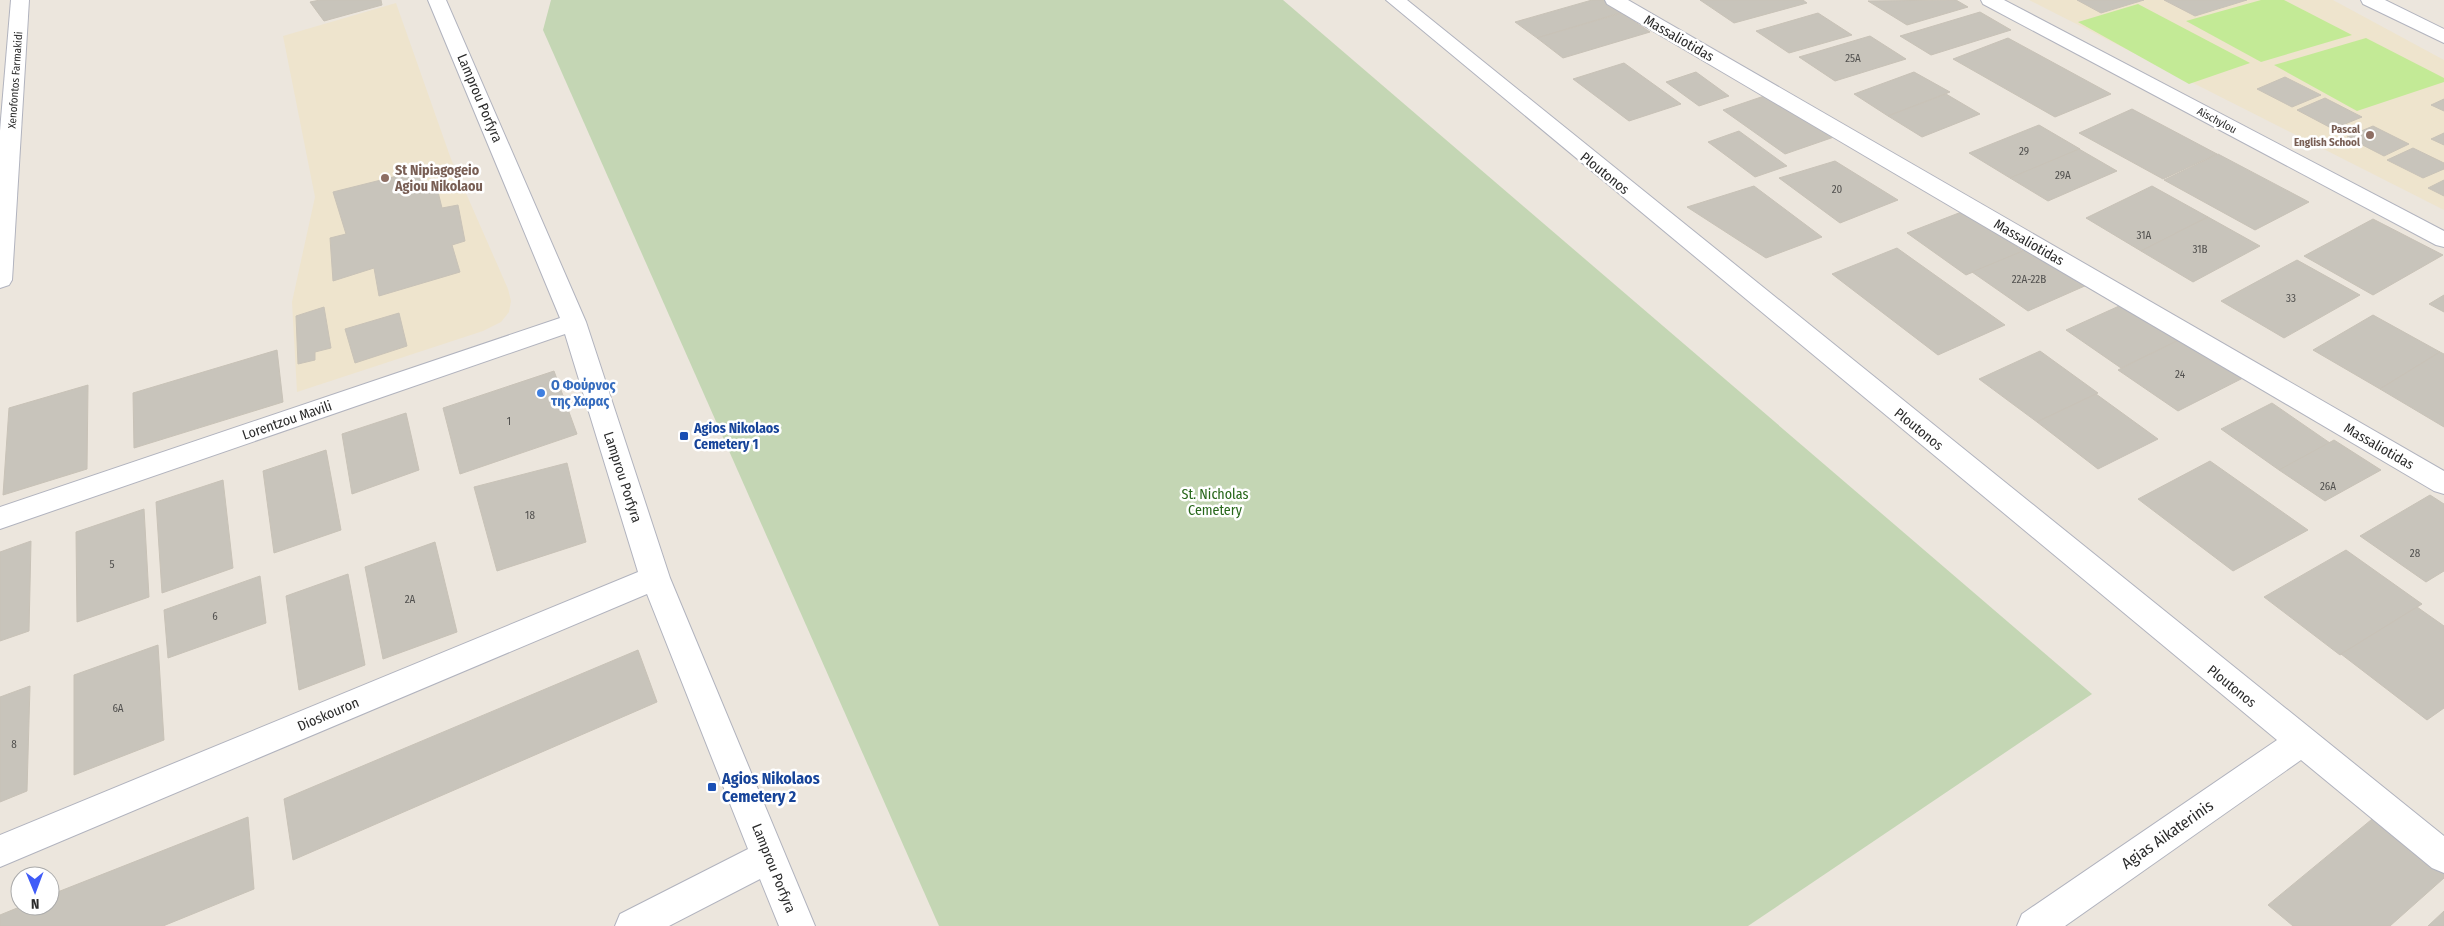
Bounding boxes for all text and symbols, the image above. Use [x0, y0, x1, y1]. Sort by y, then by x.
street label: Massaliotidas [1641, 12, 1717, 65]
street label: Xenofontos Farmakidi [6, 31, 25, 129]
street label: Lamprou Porfyra [453, 51, 506, 145]
house number: 25A [1845, 52, 1861, 65]
street label: Aischylou [2195, 105, 2239, 136]
place label: Pascal English School [2294, 123, 2361, 149]
marker: Pascal English School [2364, 129, 2376, 141]
house number: 29 [2019, 145, 2029, 158]
street label: Ploutonos [1577, 149, 1633, 198]
place label: St Nipiagogeio Agiou Nikolaou [394, 162, 483, 195]
house number: 29A [2055, 169, 2071, 182]
marker: St Nipiagogeio Agiou Nikolaou [379, 172, 391, 184]
house number: 20 [1832, 183, 1843, 196]
street label: Massaliotidas [1991, 216, 2067, 269]
house number: 31A [2137, 229, 2152, 242]
house number: 31B [2192, 243, 2208, 256]
house number: 22A-22B [2012, 273, 2046, 286]
house number: 33 [2286, 292, 2296, 305]
house number: 24 [2175, 368, 2186, 381]
place label: Ο Φούρνος της Χαρας [550, 377, 616, 410]
marker: Ο Φούρνος της Χαρας [535, 387, 547, 399]
street label: Lorentzou Mavili [240, 397, 334, 444]
street label: Ploutonos [1891, 405, 1947, 454]
house number: 1 [507, 415, 511, 428]
place label: Agios Nikolaos Cemetery 1 [693, 420, 779, 453]
street label: Massaliotidas [2341, 420, 2417, 473]
street label: Lamprou Porfyra [600, 430, 645, 525]
marker: Agios Nikolaos Cemetery 1 [678, 430, 690, 442]
house number: 26A [2320, 480, 2336, 493]
park label: St. Nicholas Cemetery [1182, 486, 1248, 519]
house number: 18 [525, 509, 535, 522]
house number: 28 [2410, 547, 2421, 560]
house number: 5 [109, 558, 115, 571]
house number: 2A [405, 593, 416, 606]
house number: 6 [212, 610, 218, 623]
street label: Ploutonos [2204, 662, 2260, 711]
street label: Dioskouron [295, 694, 362, 735]
house number: 6A [112, 702, 124, 715]
house number: 8 [11, 738, 17, 751]
place label: Agios Nikolaos Cemetery 2 [721, 769, 820, 806]
marker: Agios Nikolaos Cemetery 2 [706, 781, 718, 793]
street label: Agias Aikaterinis [2118, 796, 2217, 873]
street label: Lamprou Porfyra [748, 821, 799, 915]
north arrow [10, 866, 60, 916]
text: N [31, 895, 40, 912]

